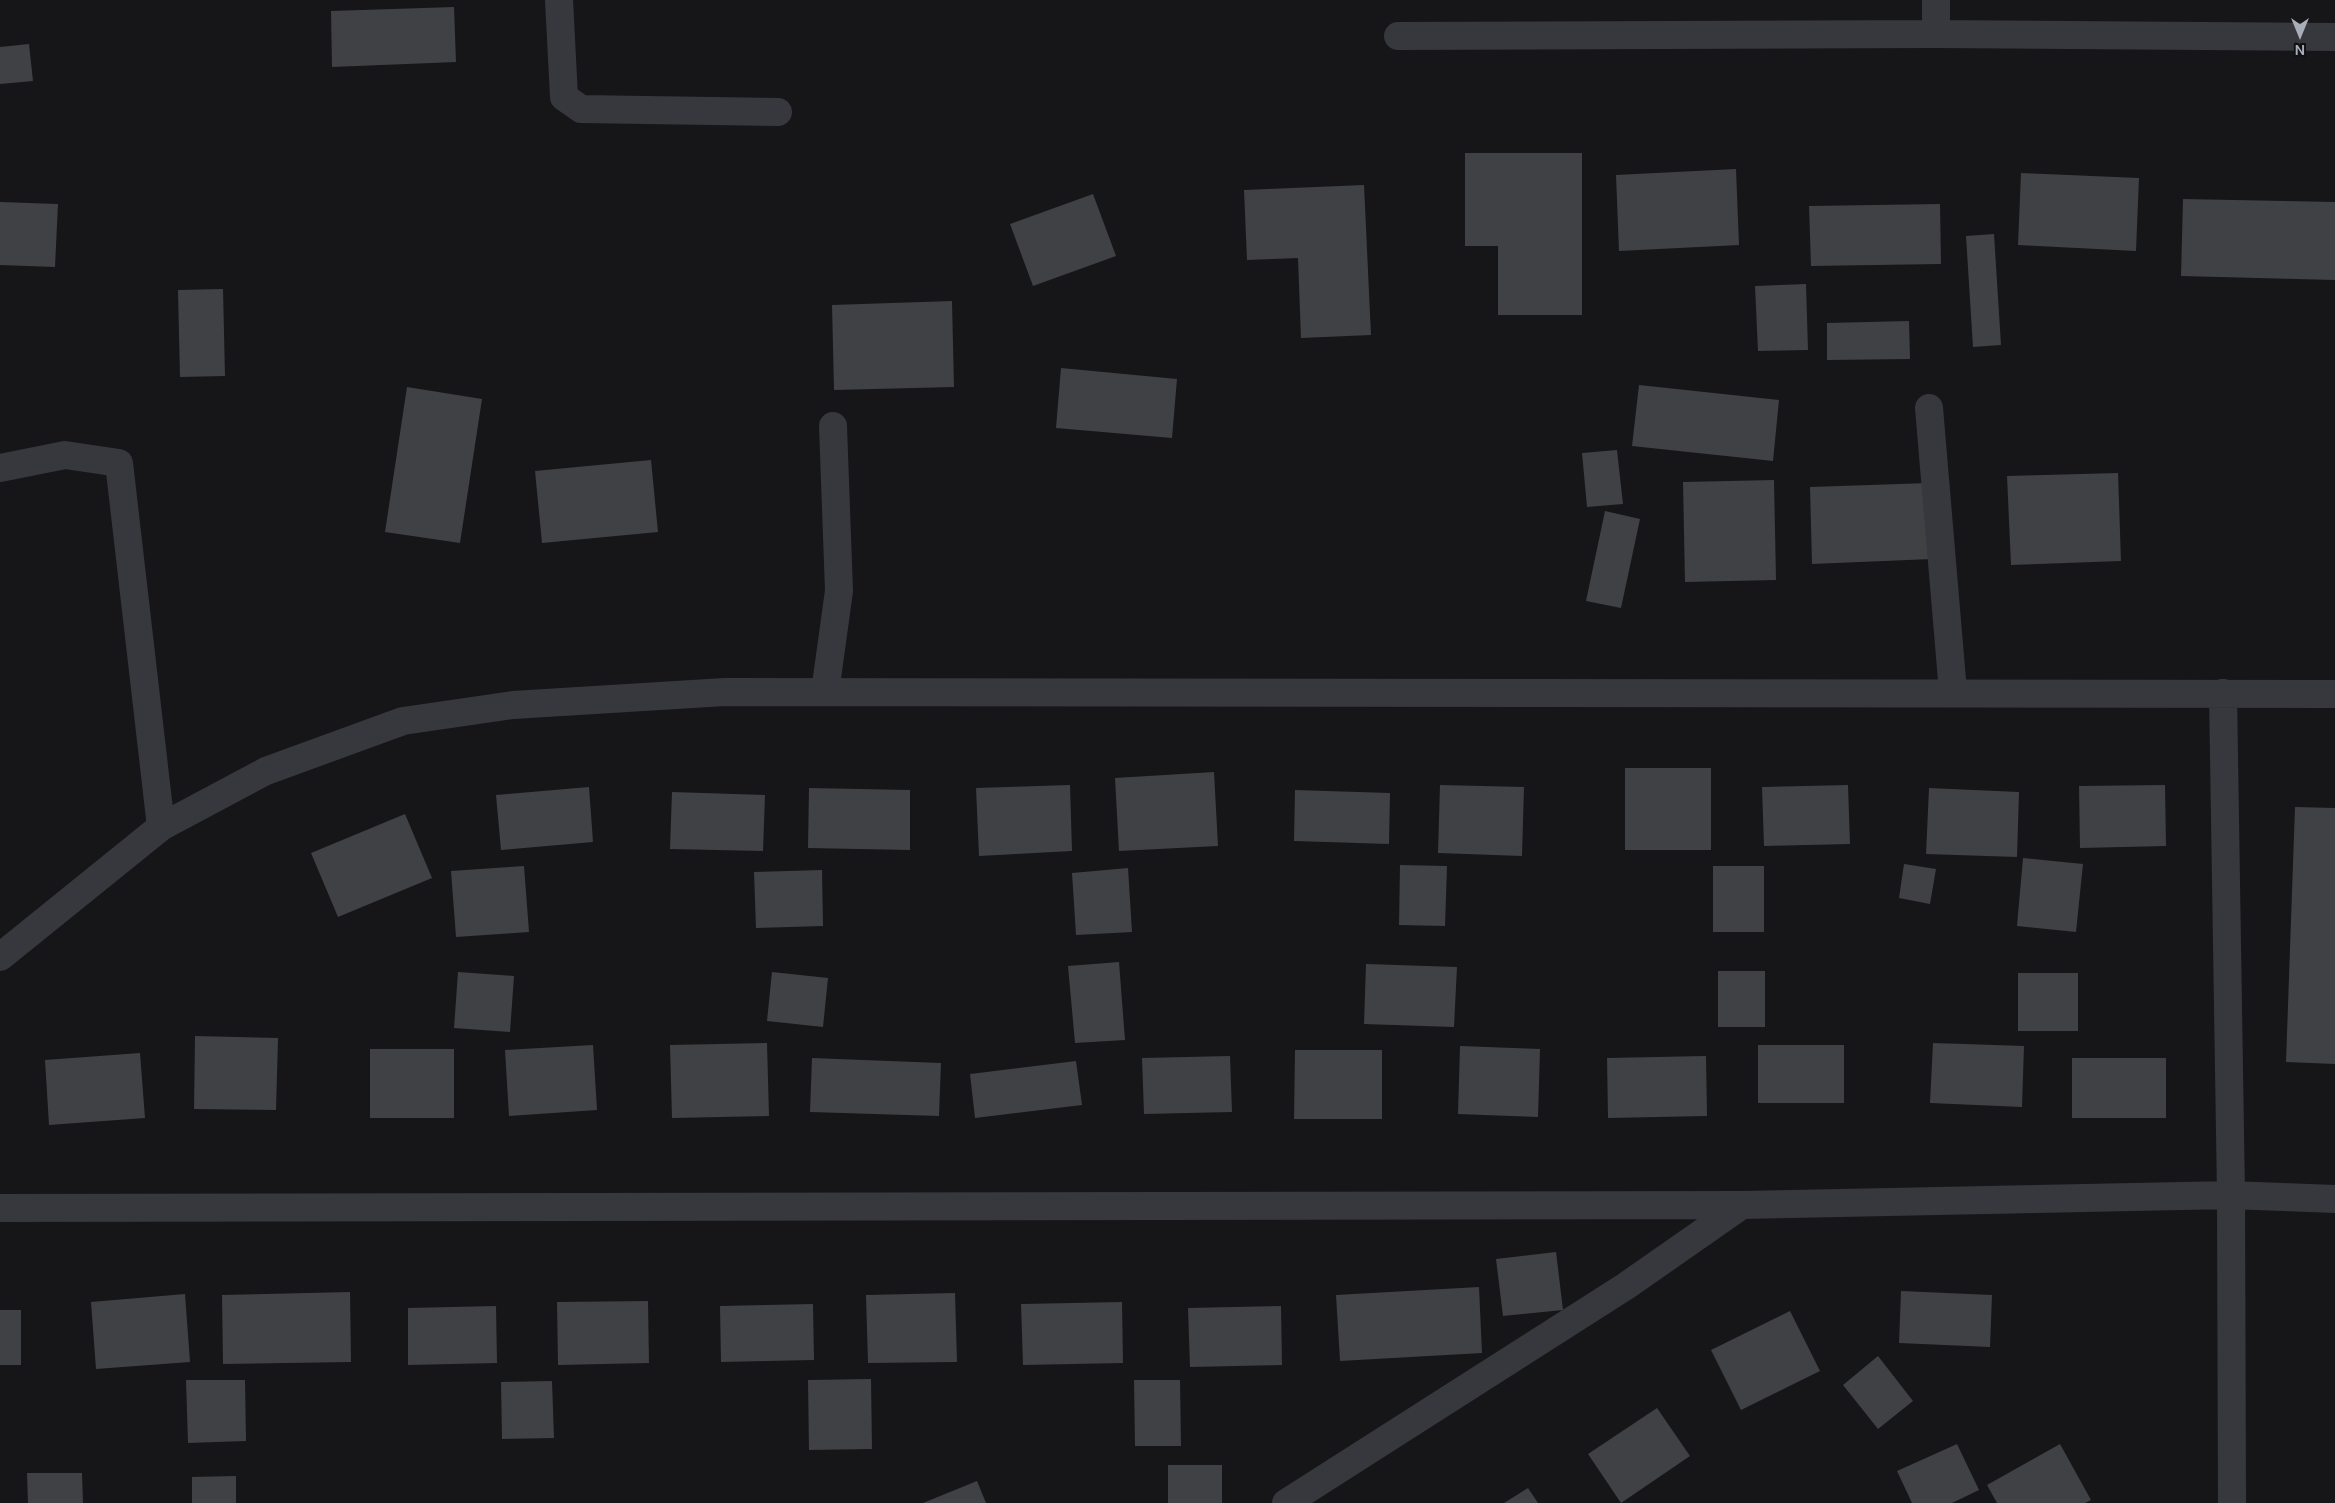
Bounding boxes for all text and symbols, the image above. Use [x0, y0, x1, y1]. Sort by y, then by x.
north arrow [2275, 10, 2325, 60]
text: N [2295, 41, 2305, 59]

